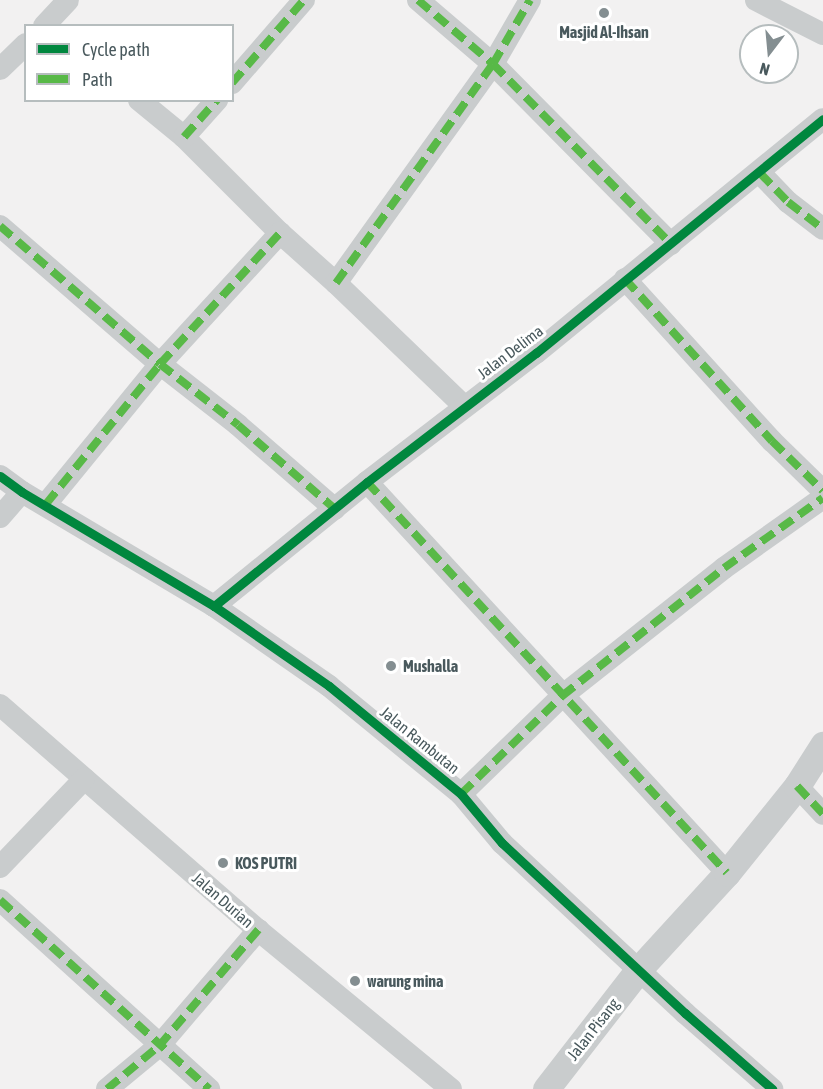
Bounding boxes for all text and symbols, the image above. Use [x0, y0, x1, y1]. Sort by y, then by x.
marker: Masjid Al-Ihsan [597, 6, 611, 20]
place label: Masjid Al-Ihsan [559, 22, 649, 42]
legend [24, 24, 234, 102]
north arrow [739, 24, 799, 84]
text: Cycle path [82, 39, 150, 60]
text: N [758, 59, 772, 79]
text: Path [82, 69, 113, 90]
street label: Jalan Delima [473, 321, 547, 383]
place label: Mushalla [403, 656, 458, 676]
marker: Mushalla [384, 659, 398, 673]
street label: Jalan Rambutan [377, 702, 463, 778]
place label: KOS PUTRI [235, 853, 297, 873]
marker: KOS PUTRI [216, 856, 230, 870]
street label: Jalan Durian [189, 868, 257, 932]
place label: warung mina [367, 971, 444, 991]
marker: warung mina [348, 974, 362, 988]
street label: Jalan Pisang [563, 994, 623, 1064]

